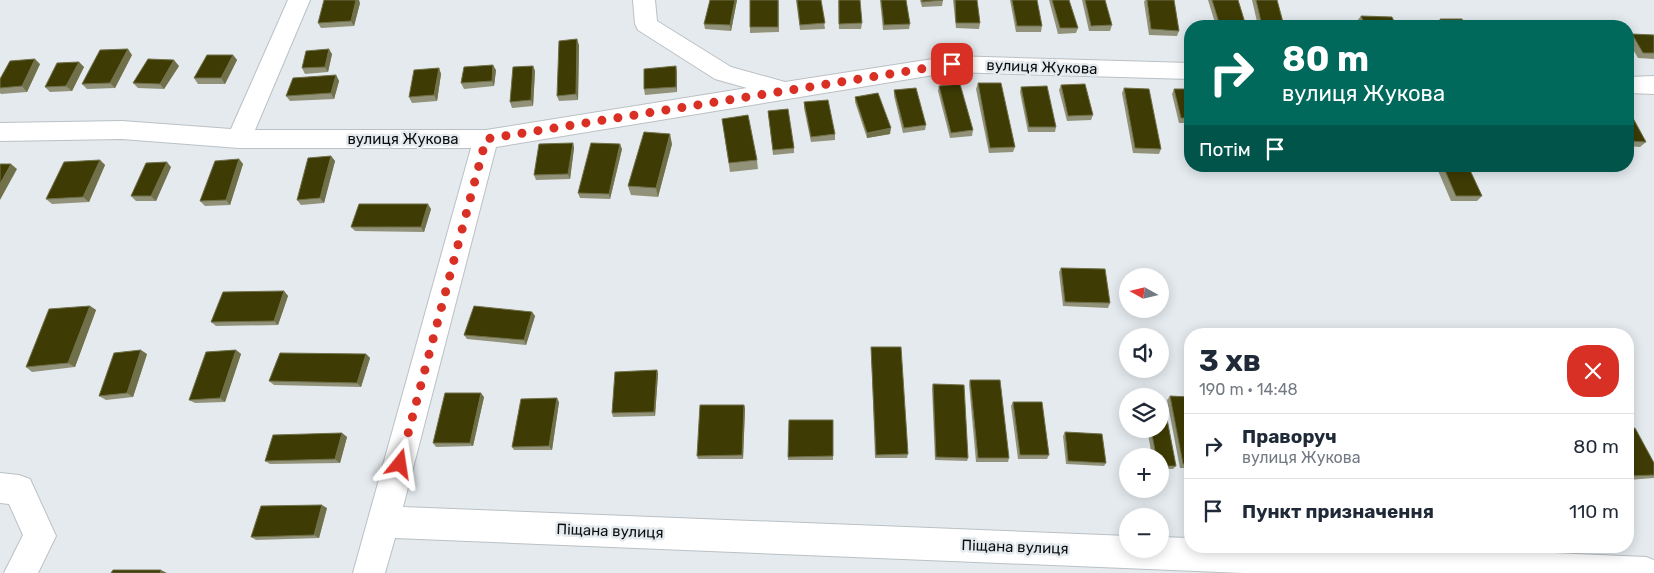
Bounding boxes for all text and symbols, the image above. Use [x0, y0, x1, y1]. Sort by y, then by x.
text: 80 m [1282, 38, 1369, 80]
icon: right [1199, 40, 1264, 105]
pin [931, 43, 973, 85]
icon: arrive [938, 50, 966, 78]
street label: вулиця Жукова [986, 56, 1098, 78]
text: вулиця Жукова [1282, 80, 1445, 107]
street label: вулиця Жукова [347, 130, 459, 148]
icon: arrive [1261, 135, 1289, 163]
text: Потім [1199, 138, 1251, 161]
north arrow [1119, 268, 1169, 318]
map controls [1119, 268, 1169, 558]
button: sound [1119, 328, 1169, 378]
text: 3 хв [1199, 343, 1261, 379]
button: close [1567, 345, 1619, 397]
text: 190 m · 14:48 [1199, 380, 1298, 399]
button: layers [1119, 388, 1169, 438]
text: Праворуч [1242, 425, 1337, 448]
icon: right [1199, 432, 1227, 460]
text: 80 m [1573, 435, 1619, 458]
position arrow [373, 437, 425, 489]
button: + [1119, 448, 1169, 498]
text: вулиця Жукова [1242, 448, 1361, 467]
icon: arrive [1199, 497, 1227, 525]
text: Пункт призначення [1242, 500, 1434, 523]
text: 110 m [1569, 500, 1619, 523]
button: − [1119, 508, 1169, 558]
street label: Піщана вулиця [556, 520, 664, 542]
street label: Піщана вулиця [961, 536, 1069, 558]

